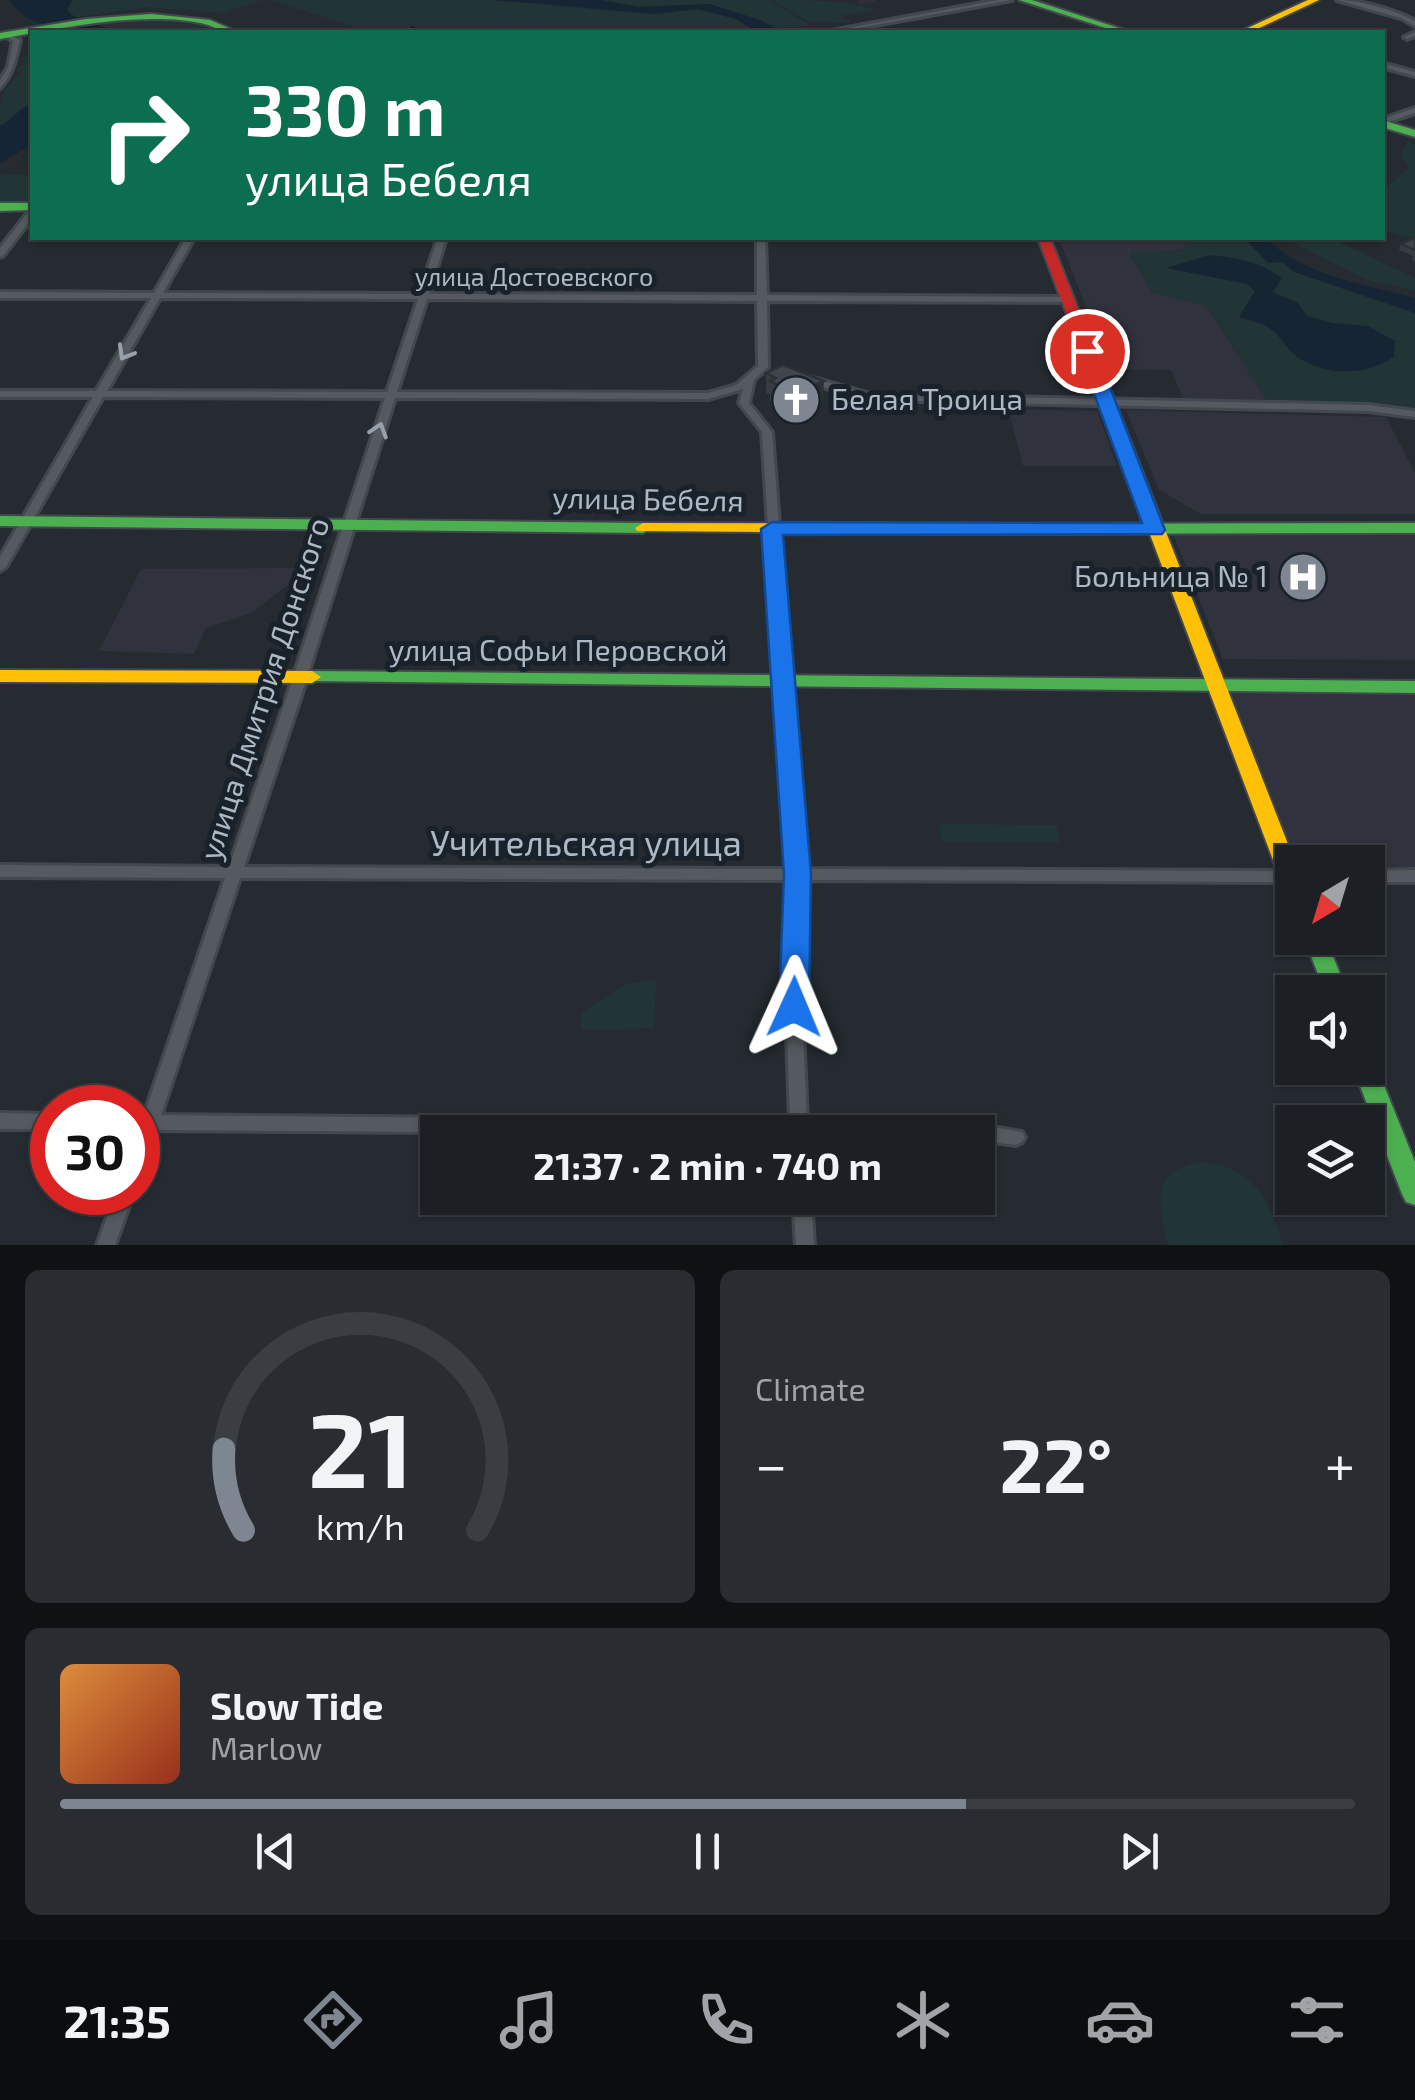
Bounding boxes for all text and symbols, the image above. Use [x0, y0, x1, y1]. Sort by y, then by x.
text: 330 m [245, 66, 445, 150]
icon: right [80, 70, 210, 200]
text: улица Бебеля [245, 151, 532, 205]
street label: улица Достоевского [415, 261, 653, 292]
pin [1045, 309, 1130, 394]
icon: arrive [1060, 324, 1115, 379]
one-way arrow [117, 342, 137, 360]
church icon: Белая Троица [770, 374, 822, 426]
place label: Белая Троица [831, 380, 1023, 416]
one-way arrow [367, 423, 387, 440]
street label: улица Бебеля [552, 478, 744, 519]
street label: улица Дмитрия Донского [191, 513, 336, 865]
hospital icon: Больница № 1 [1277, 551, 1329, 603]
place label: Больница № 1 [1074, 557, 1268, 593]
street label: улица Софьи Перовской [389, 631, 727, 668]
street label: Учительская улица [430, 821, 742, 864]
north arrow [1275, 845, 1385, 955]
map controls [1275, 845, 1385, 1215]
position arrow [742, 955, 846, 1059]
button: sound [1275, 975, 1385, 1085]
speed limit sign: 30 [30, 1085, 160, 1215]
button: layers [1275, 1105, 1385, 1215]
text: 21:37 · 2 min · 740 m [533, 1142, 882, 1188]
text: Climate [755, 1369, 866, 1407]
text: 21 [307, 1384, 413, 1509]
text: 22° [999, 1418, 1112, 1508]
text: − [755, 1430, 787, 1496]
text: + [1325, 1430, 1355, 1496]
text: km/h [316, 1504, 404, 1547]
text: Slow Tide [210, 1682, 383, 1728]
text: Marlow [210, 1728, 322, 1766]
icon: previous [248, 1824, 303, 1879]
icon: pause [680, 1824, 735, 1879]
icon: next [1112, 1824, 1167, 1879]
icon: directions [298, 1985, 368, 2055]
icon: music [494, 1985, 564, 2055]
icon: phone [691, 1985, 761, 2055]
icon: climate [888, 1985, 958, 2055]
icon: car [1085, 1985, 1155, 2055]
icon: filters [1282, 1985, 1352, 2055]
text: 21:35 [63, 1993, 171, 2047]

